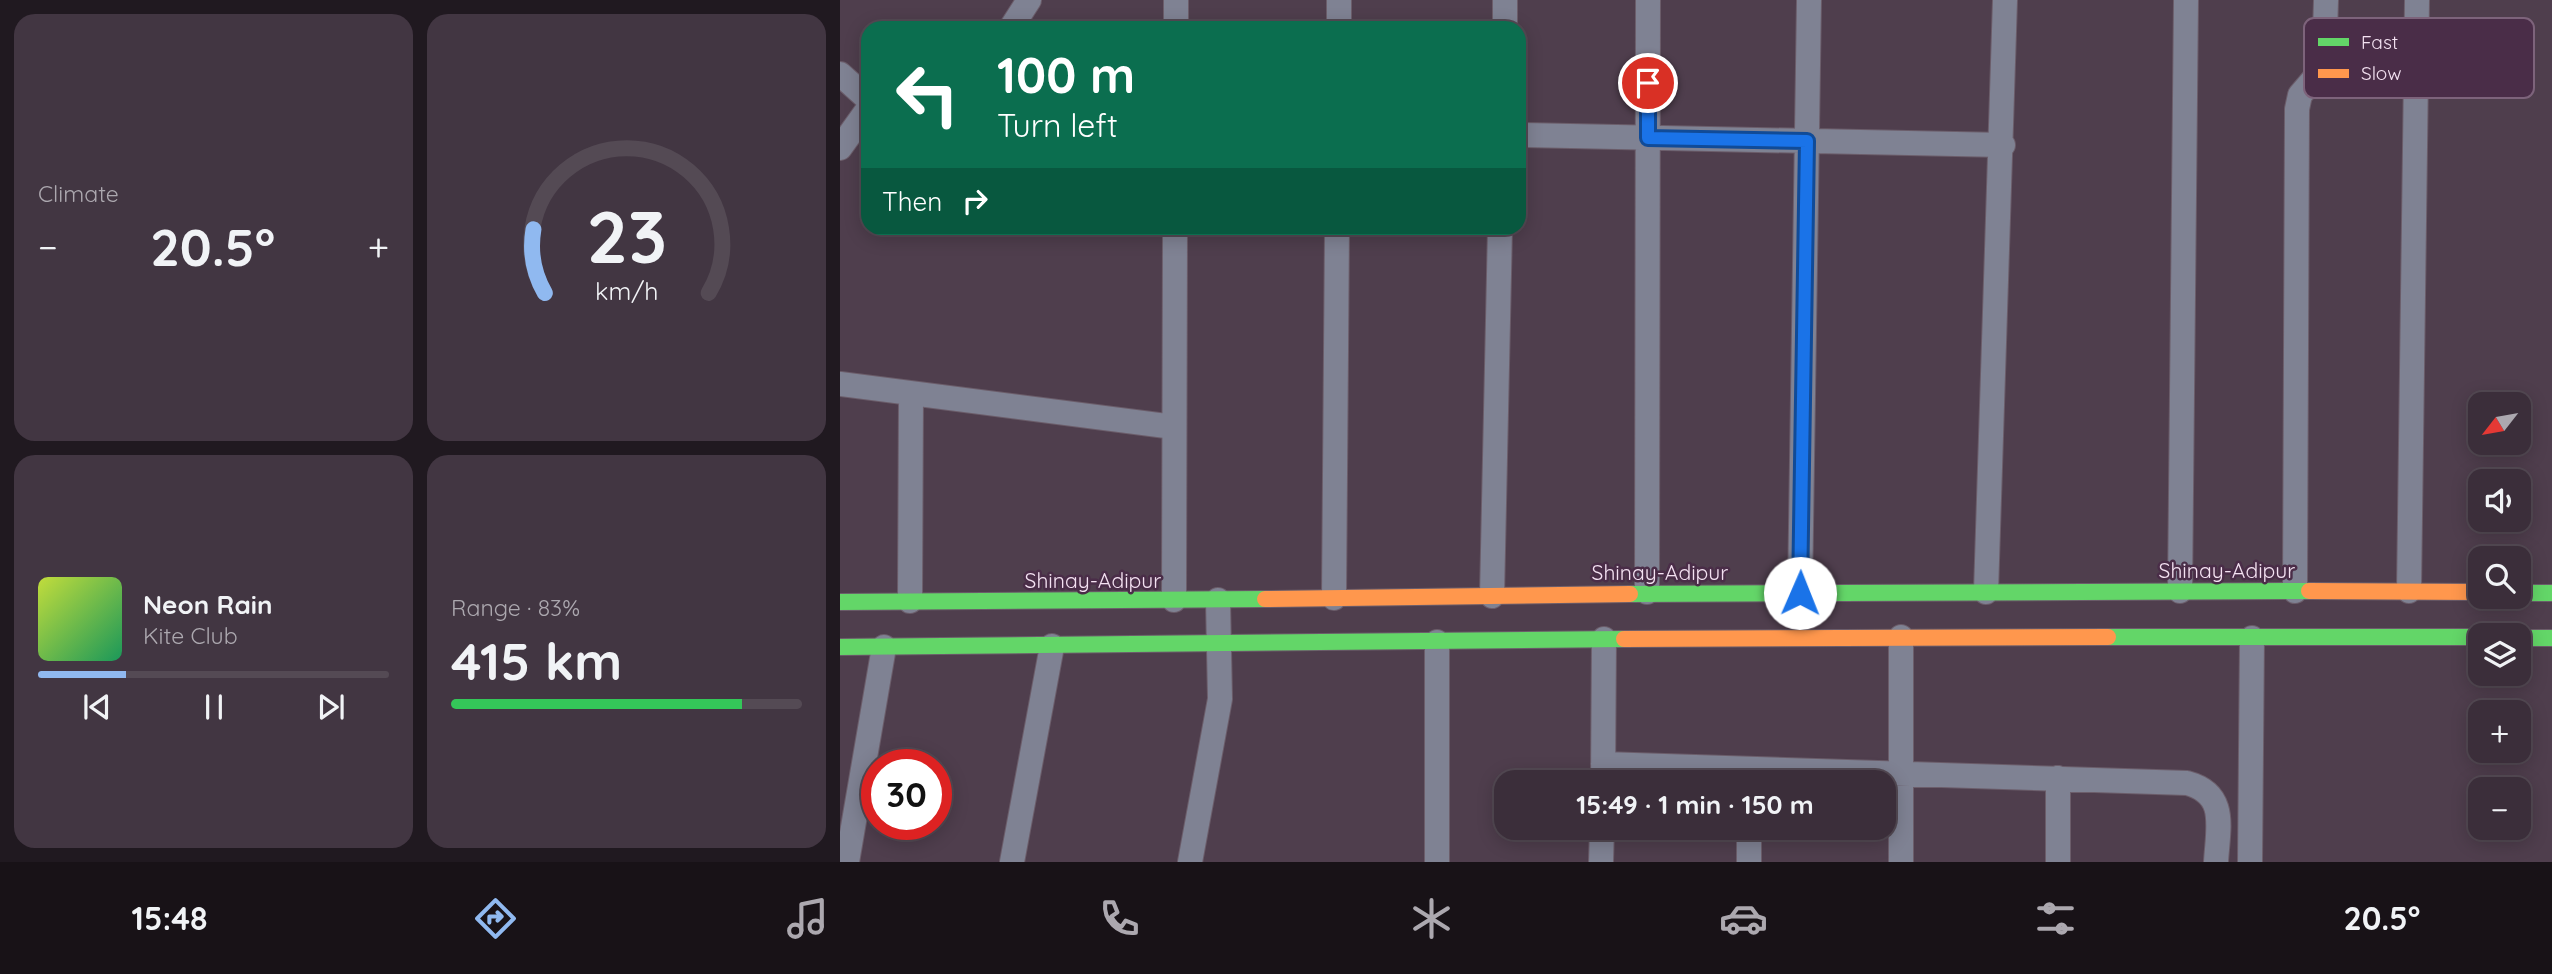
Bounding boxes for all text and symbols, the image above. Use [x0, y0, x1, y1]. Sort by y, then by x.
legend [2304, 18, 2534, 98]
text: Fast [2361, 30, 2398, 54]
text: 100 m [997, 44, 1135, 105]
icon: left [882, 49, 973, 140]
pin [1618, 53, 1678, 113]
text: Slow [2361, 61, 2402, 85]
icon: arrive [1629, 64, 1667, 102]
text: Turn left [997, 105, 1118, 145]
text: Climate [38, 179, 119, 208]
icon: right [956, 182, 994, 220]
text: Then [882, 185, 942, 218]
text: 23 [586, 191, 667, 282]
text: 20.5° [150, 214, 275, 279]
text: − [38, 223, 58, 271]
text: + [368, 223, 389, 271]
text: km/h [595, 275, 658, 306]
north arrow [2468, 392, 2530, 455]
map controls [2468, 392, 2531, 840]
button: sound [2468, 469, 2531, 532]
button: search [2468, 546, 2531, 609]
position arrow [1763, 556, 1837, 630]
street label: Shinay-Adipur [2159, 557, 2295, 583]
street label: Shinay-Adipur [1592, 559, 1728, 585]
street label: Shinay-Adipur [1025, 567, 1161, 593]
text: Neon Rain [143, 588, 272, 621]
text: Range · 83% [451, 593, 580, 622]
text: Kite Club [143, 621, 238, 650]
button: layers [2468, 623, 2531, 686]
text: 415 km [451, 628, 622, 693]
icon: previous [78, 688, 116, 726]
icon: pause [195, 688, 233, 726]
icon: next [312, 688, 350, 726]
button: + [2468, 700, 2531, 763]
speed limit sign: 30 [861, 749, 952, 840]
button: − [2468, 777, 2531, 840]
text: 15:49 · 1 min · 150 m [1576, 788, 1814, 821]
icon: directions [471, 894, 520, 943]
icon: music [783, 894, 832, 943]
icon: phone [1095, 894, 1144, 943]
icon: climate [1407, 894, 1456, 943]
icon: car [1719, 894, 1768, 943]
icon: filters [2031, 894, 2080, 943]
text: 15:48 [132, 898, 208, 938]
text: 20.5° [2344, 898, 2420, 938]

